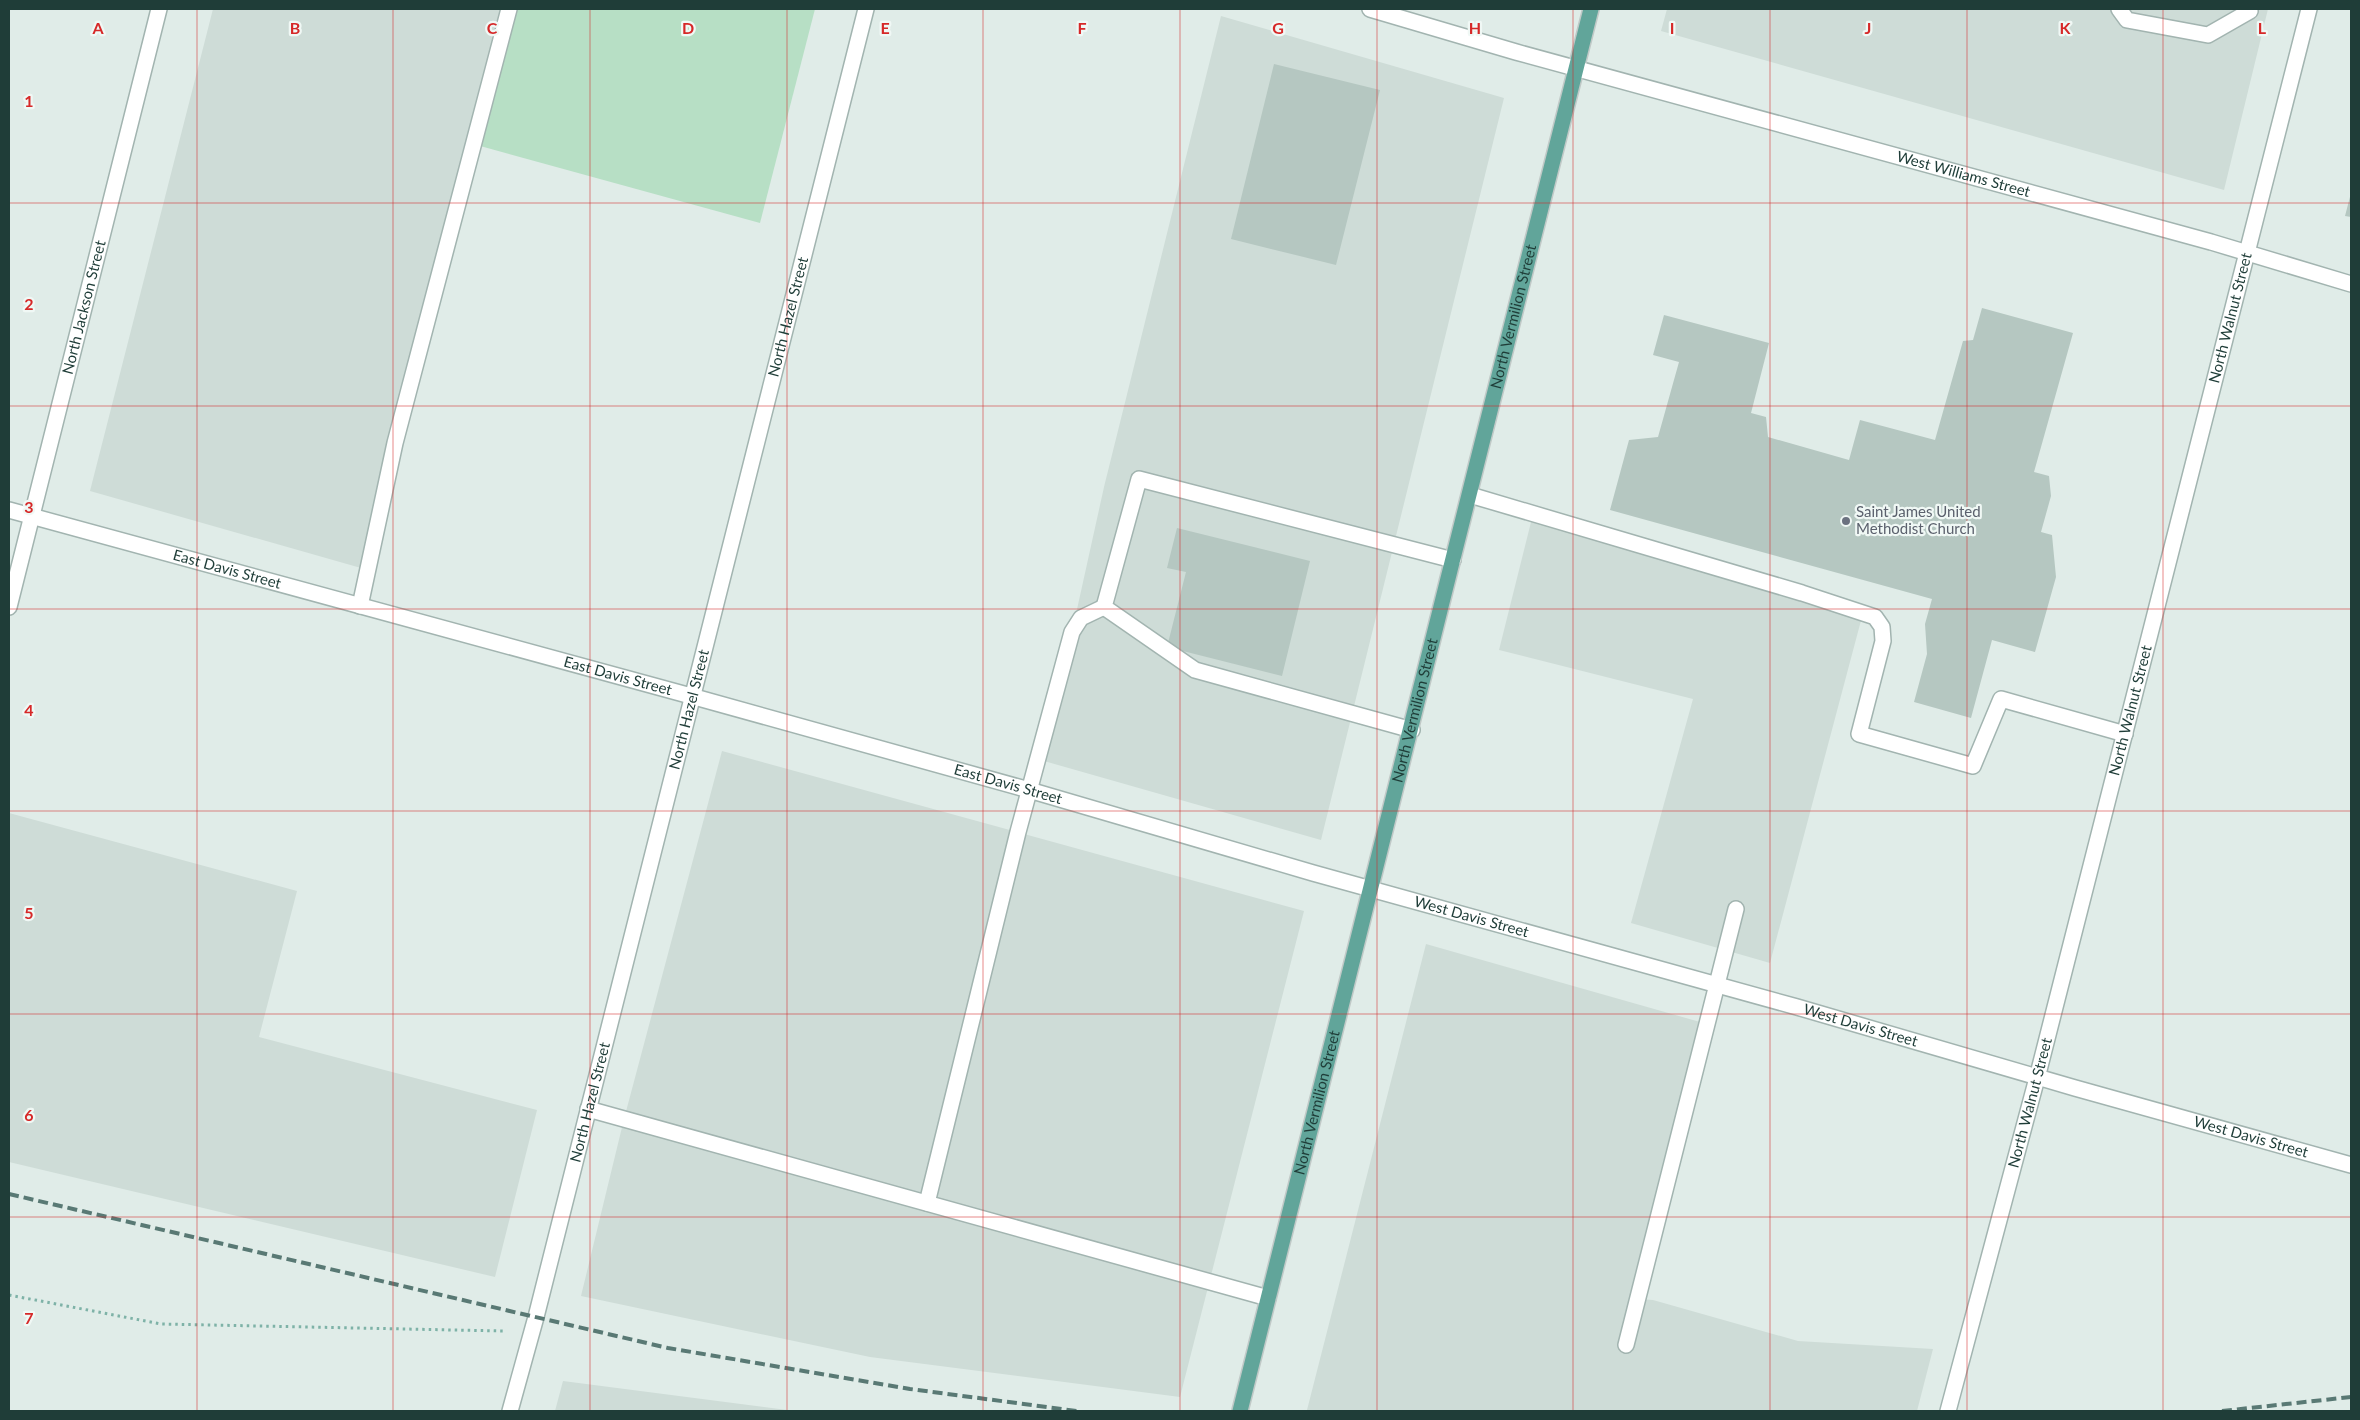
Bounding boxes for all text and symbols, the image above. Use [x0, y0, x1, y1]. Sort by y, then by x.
text: A [91, 18, 104, 37]
text: B [290, 18, 300, 37]
text: C [487, 18, 498, 37]
text: D [682, 18, 694, 37]
text: E [880, 18, 890, 37]
text: F [1077, 18, 1087, 37]
text: G [1272, 18, 1284, 37]
text: H [1469, 18, 1481, 37]
text: I [1670, 18, 1674, 37]
text: J [1865, 18, 1871, 37]
text: K [2060, 18, 2072, 37]
text: L [2258, 18, 2267, 37]
text: 1 [24, 91, 34, 110]
street label: West Williams Street [1895, 147, 2033, 200]
street label: North Jackson Street [58, 238, 109, 376]
street label: North Vermilion Street [1486, 242, 1539, 390]
street label: North Walnut Street [2204, 250, 2255, 385]
street label: North Hazel Street [764, 254, 811, 378]
text: 2 [24, 294, 34, 313]
text: 3 [24, 497, 34, 516]
place label: Saint James United Methodist Church [1856, 502, 1981, 537]
marker: Saint James United Methodist Church [1840, 515, 1852, 527]
street label: East Davis Street [171, 545, 284, 592]
street label: North Vermilion Street [1387, 636, 1441, 784]
street label: North Walnut Street [2104, 642, 2155, 777]
street label: North Hazel Street [665, 647, 712, 771]
street label: East Davis Street [562, 652, 675, 699]
text: 4 [24, 700, 34, 719]
street label: East Davis Street [952, 760, 1065, 807]
street label: West Davis Street [1412, 891, 1532, 940]
text: 5 [24, 903, 34, 922]
street label: West Davis Street [1802, 999, 1921, 1050]
street label: North Vermilion Street [1289, 1028, 1343, 1176]
street label: North Walnut Street [2003, 1035, 2055, 1170]
street label: North Hazel Street [565, 1040, 613, 1164]
text: 6 [24, 1105, 34, 1124]
street label: West Davis Street [2192, 1112, 2311, 1161]
text: 7 [24, 1308, 34, 1327]

